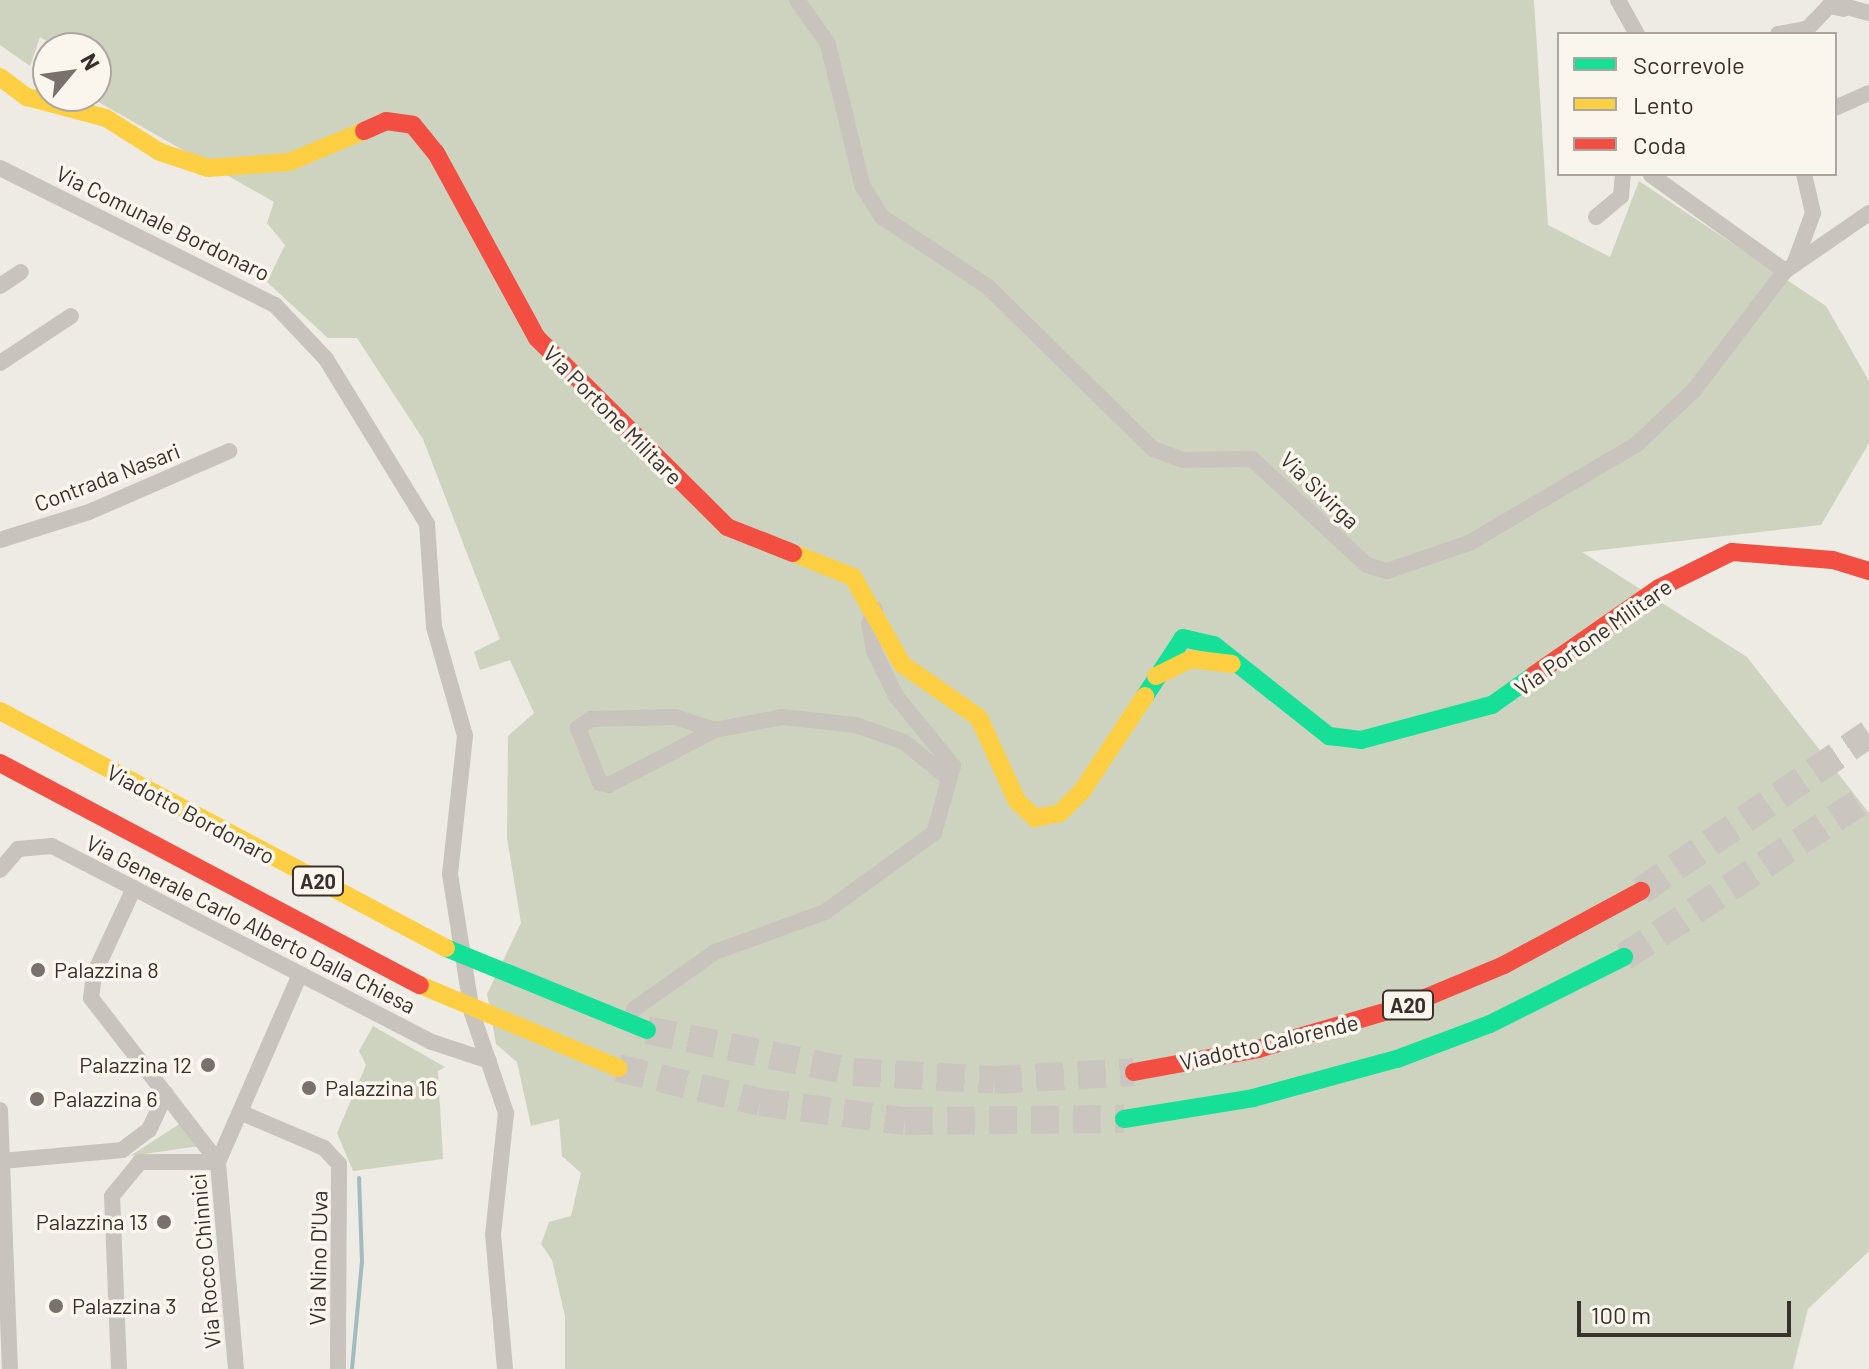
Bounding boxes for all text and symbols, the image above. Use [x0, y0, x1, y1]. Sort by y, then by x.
north arrow [32, 32, 112, 112]
legend [1557, 32, 1837, 176]
text: N [76, 49, 106, 74]
text: Scorrevole [1633, 50, 1745, 79]
text: Lento [1633, 90, 1694, 119]
text: Coda [1633, 130, 1686, 159]
street label: Via Comunale Bordonaro [52, 160, 274, 286]
street label: Via Portone Militare [538, 340, 688, 490]
street label: Contrada Nasari [31, 437, 183, 517]
street label: Via Sivirga [1275, 446, 1365, 534]
street label: Via Portone Militare [1509, 573, 1677, 701]
street label: Viadotto Bordonaro [102, 759, 280, 869]
street label: Via Generale Carlo Alberto Dalla Chiesa [82, 829, 420, 1019]
road number: A20 [290, 865, 346, 897]
place label: Palazzina 8 [54, 957, 159, 983]
marker: Palazzina 8 [29, 961, 47, 979]
road number: A20 [1380, 989, 1436, 1021]
street label: Viadotto Calorende [1177, 1009, 1361, 1075]
place label: Palazzina 12 [79, 1052, 192, 1078]
marker: Palazzina 12 [199, 1056, 217, 1074]
place label: Palazzina 16 [325, 1075, 437, 1101]
marker: Palazzina 16 [300, 1079, 318, 1097]
place label: Palazzina 6 [53, 1086, 158, 1112]
marker: Palazzina 6 [28, 1090, 46, 1108]
street label: Via Rocco Chinnici [184, 1172, 226, 1350]
street label: Via Nino D'Uva [304, 1190, 332, 1326]
place label: Palazzina 13 [36, 1209, 148, 1235]
marker: Palazzina 13 [155, 1213, 173, 1231]
scale bar [1581, 1285, 1795, 1335]
place label: Palazzina 3 [72, 1293, 177, 1319]
marker: Palazzina 3 [47, 1297, 65, 1315]
text: 100 m [1591, 1300, 1651, 1329]

